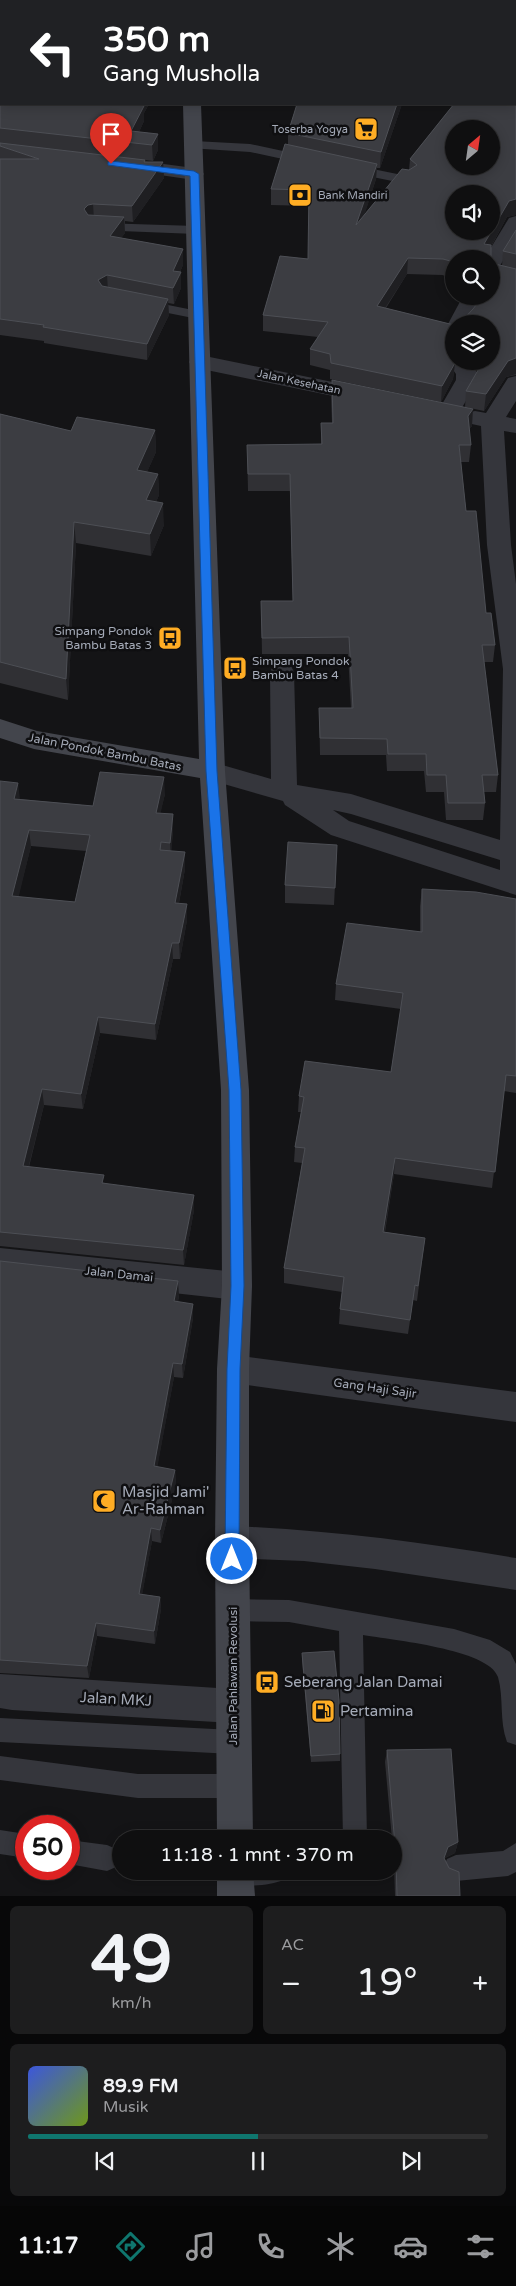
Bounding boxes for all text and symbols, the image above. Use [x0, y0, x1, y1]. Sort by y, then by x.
text: 350 m [103, 19, 210, 61]
icon: left [20, 20, 85, 85]
text: Gang Musholla [103, 61, 260, 87]
pin [90, 113, 132, 164]
supermarket icon: Toserba Yogya [353, 116, 379, 142]
icon: arrive [97, 120, 125, 148]
north arrow [445, 120, 500, 175]
map controls [445, 120, 500, 370]
place label: Toserba Yogya [272, 123, 348, 136]
bank icon: Bank Mandiri [287, 182, 313, 208]
button: sound [445, 185, 500, 240]
place label: Bank Mandiri [318, 189, 388, 202]
button: search [445, 250, 500, 305]
button: layers [445, 315, 500, 370]
street label: Jalan Kesehatan [256, 367, 342, 397]
place label: Simpang Pondok Bambu Batas 3 [54, 624, 152, 652]
bus stop icon: Simpang Pondok Bambu Batas 3 [157, 625, 183, 651]
place label: Simpang Pondok Bambu Batas 4 [252, 654, 350, 682]
bus stop icon: Simpang Pondok Bambu Batas 4 [222, 655, 248, 681]
street label: Jalan Pondok Bambu Batas [27, 730, 183, 774]
street label: Jalan Damai [84, 1263, 154, 1285]
street label: Gang Haji Sajir [333, 1375, 418, 1401]
place label: Masjid Jami' Ar-Rahman [122, 1483, 209, 1518]
mosque icon: Masjid Jami' Ar-Rahman [91, 1488, 117, 1514]
position arrow [205, 1532, 257, 1584]
street label: Jalan Pahlawan Revolusi [226, 1607, 240, 1745]
bus stop icon: Seberang Jalan Damai [254, 1669, 280, 1695]
place label: Seberang Jalan Damai [284, 1673, 442, 1691]
street label: Jalan MKJ [80, 1688, 152, 1710]
fuel station icon: Pertamina [310, 1698, 336, 1724]
place label: Pertamina [340, 1702, 413, 1720]
speed limit sign: 50 [15, 1815, 80, 1880]
text: 11:18 · 1 mnt · 370 m [160, 1844, 354, 1866]
text: 49 [91, 1921, 172, 2000]
text: AC [281, 1935, 304, 1955]
text: 19° [356, 1960, 418, 2006]
text: − [281, 1967, 301, 2001]
text: + [472, 1967, 488, 2001]
text: km/h [111, 1993, 152, 2013]
text: 89.9 FM [103, 2075, 179, 2097]
text: Musik [103, 2097, 148, 2117]
icon: previous [91, 2147, 119, 2175]
icon: pause [244, 2147, 272, 2175]
icon: next [397, 2147, 425, 2175]
icon: directions [113, 2229, 148, 2264]
icon: music [183, 2229, 218, 2264]
icon: phone [253, 2229, 288, 2264]
icon: climate [323, 2229, 358, 2264]
icon: car [393, 2229, 428, 2264]
icon: filters [463, 2229, 498, 2264]
text: 11:17 [18, 2233, 78, 2259]

